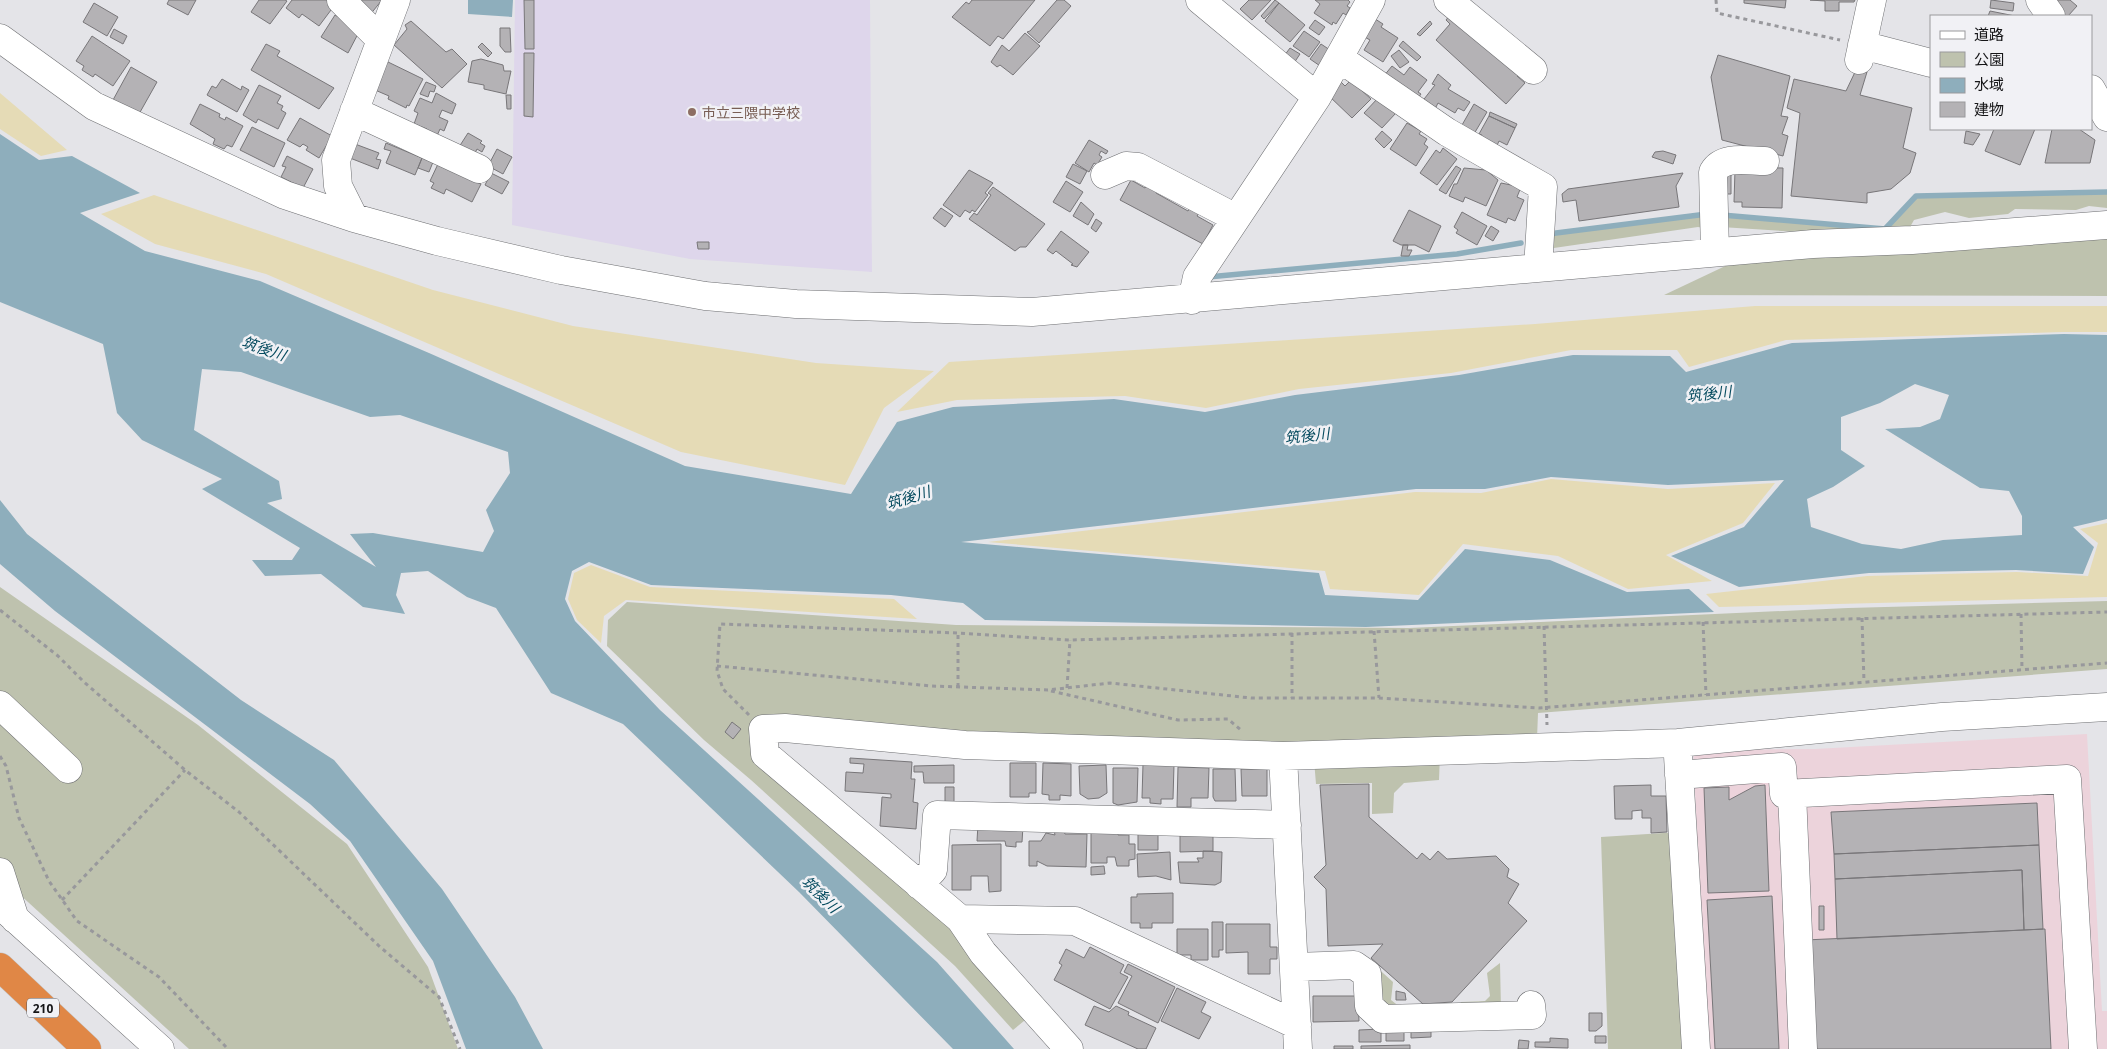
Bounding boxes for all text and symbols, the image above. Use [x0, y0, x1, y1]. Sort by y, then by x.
legend [1930, 15, 2092, 130]
text: 道路 [1974, 24, 2004, 44]
text: 公園 [1974, 49, 2004, 69]
text: 水域 [1974, 74, 2004, 94]
text: 建物 [1974, 99, 2004, 119]
place label: 市立三隈中学校 [702, 103, 800, 122]
marker: 市立三隈中学校 [686, 106, 698, 118]
water label: 筑後川 [239, 331, 290, 365]
water label: 筑後川 [1686, 380, 1734, 405]
water label: 筑後川 [1284, 422, 1332, 447]
water label: 筑後川 [884, 480, 934, 513]
water label: 筑後川 [798, 871, 846, 918]
road number: 210 [27, 998, 59, 1018]

